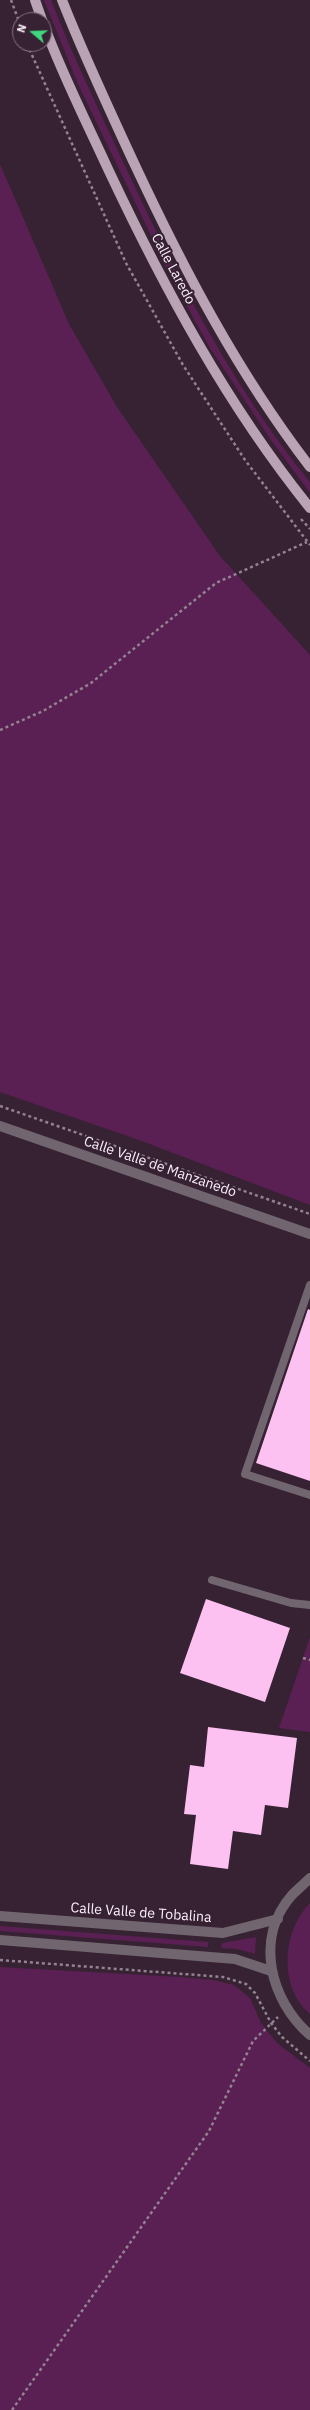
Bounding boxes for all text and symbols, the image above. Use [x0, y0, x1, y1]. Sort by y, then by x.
north arrow [12, 12, 52, 52]
text: N [14, 22, 30, 34]
street label: Calle Laredo [147, 231, 199, 307]
street label: Calle Valle de Manzanedo [81, 1133, 239, 1201]
street label: Calle Valle de Tobalina [70, 1900, 212, 1926]

